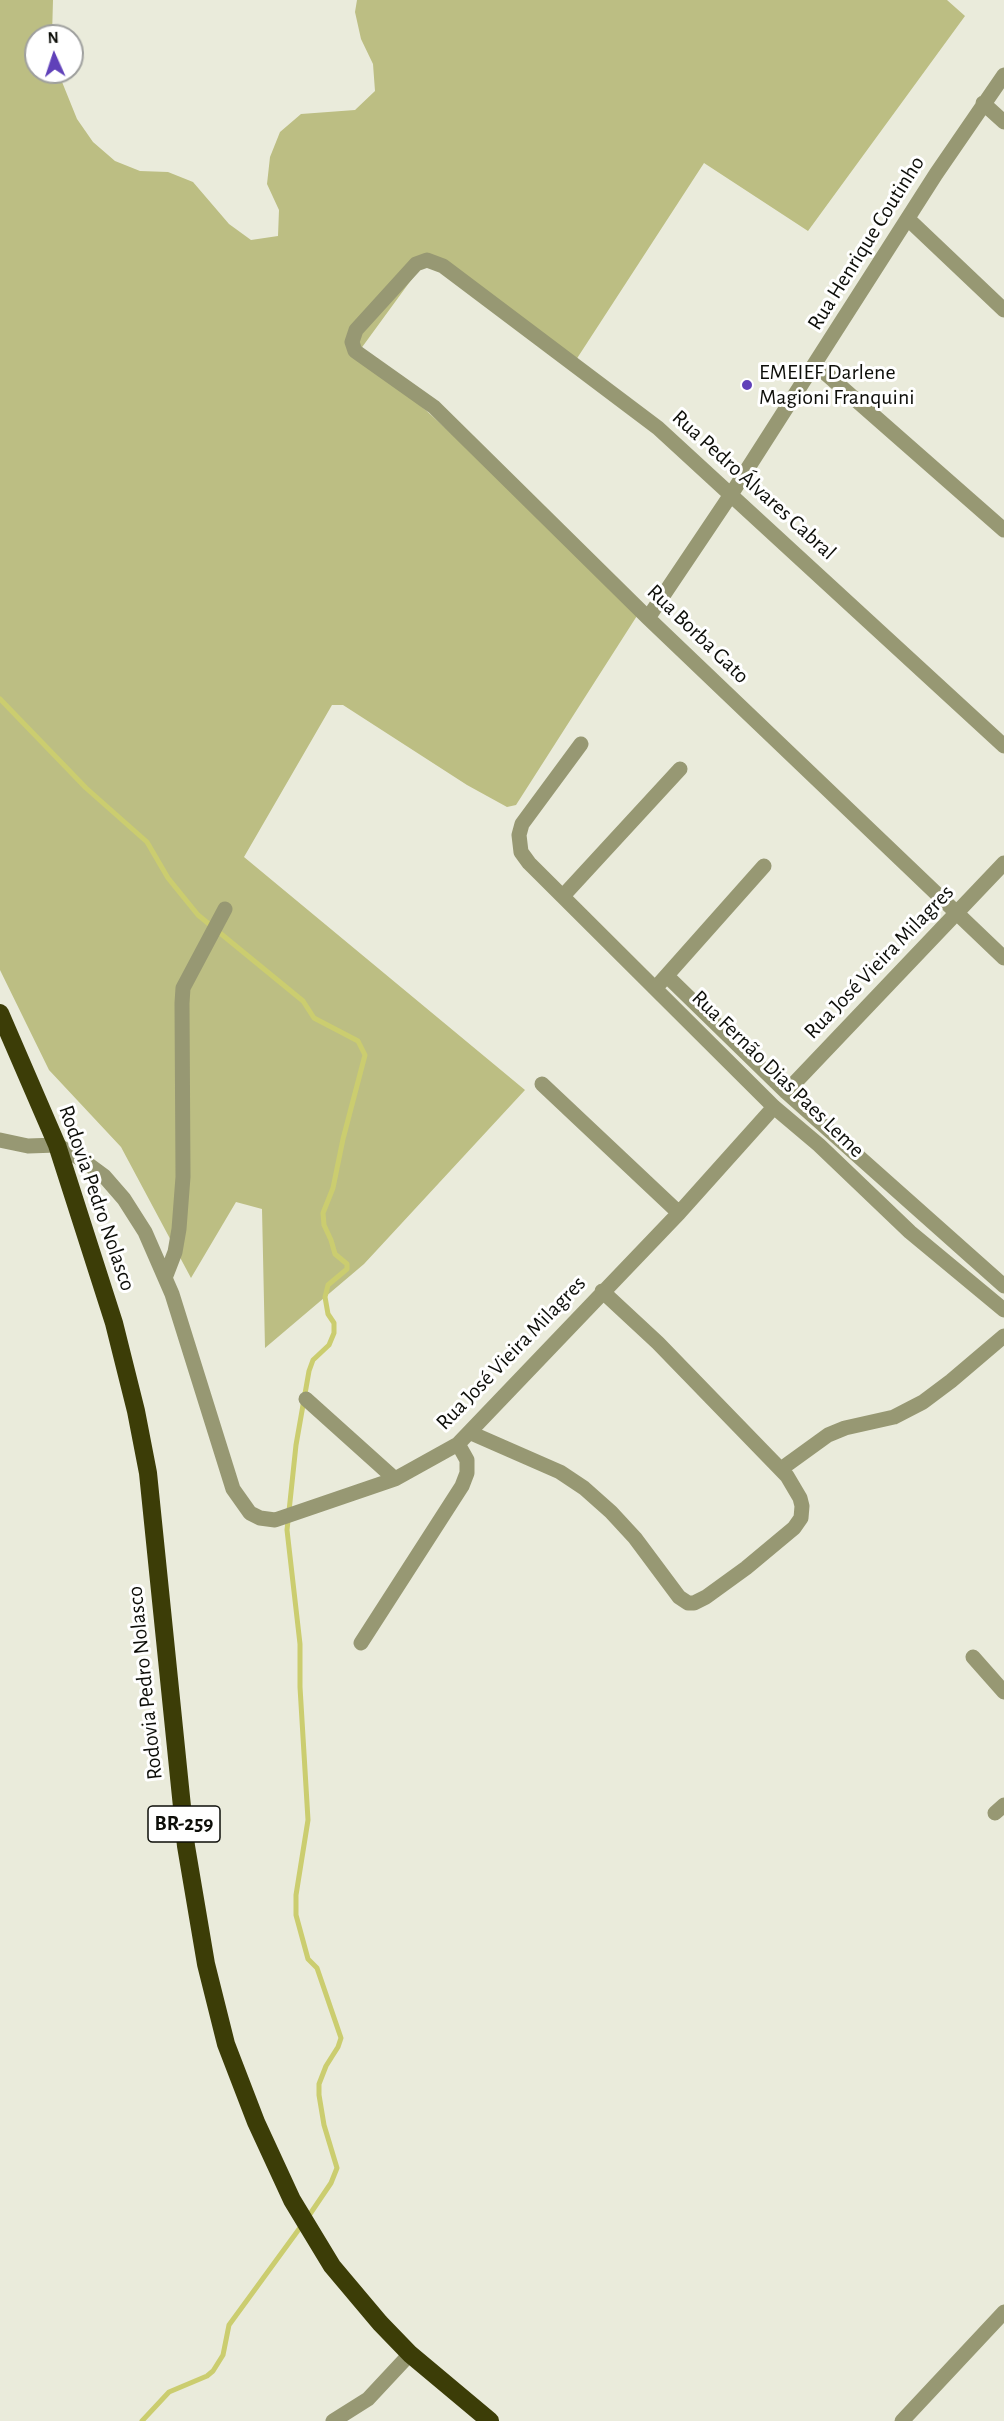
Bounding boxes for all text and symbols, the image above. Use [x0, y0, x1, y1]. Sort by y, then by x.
north arrow [24, 24, 84, 84]
text: N [47, 30, 59, 46]
street label: Rua Henrique Coutinho [802, 151, 930, 335]
place label: EMEIEF Darlene Magioni Franquini [759, 359, 915, 410]
marker: EMEIEF Darlene Magioni Franquini [740, 378, 754, 392]
street label: Rua Pedro Álvares Cabral [667, 404, 841, 566]
street label: Rua Borba Gato [641, 579, 755, 689]
street label: Rua José Vieira Milagres [799, 879, 959, 1045]
street label: Rua Fernão Dias Paes Leme [686, 985, 870, 1163]
street label: Rodovia Pedro Nolasco [53, 1102, 141, 1294]
street label: Rua José Vieira Milagres [431, 1270, 591, 1436]
street label: Rodovia Pedro Nolasco [122, 1585, 168, 1781]
road number: BR-259 [148, 1806, 220, 1842]

